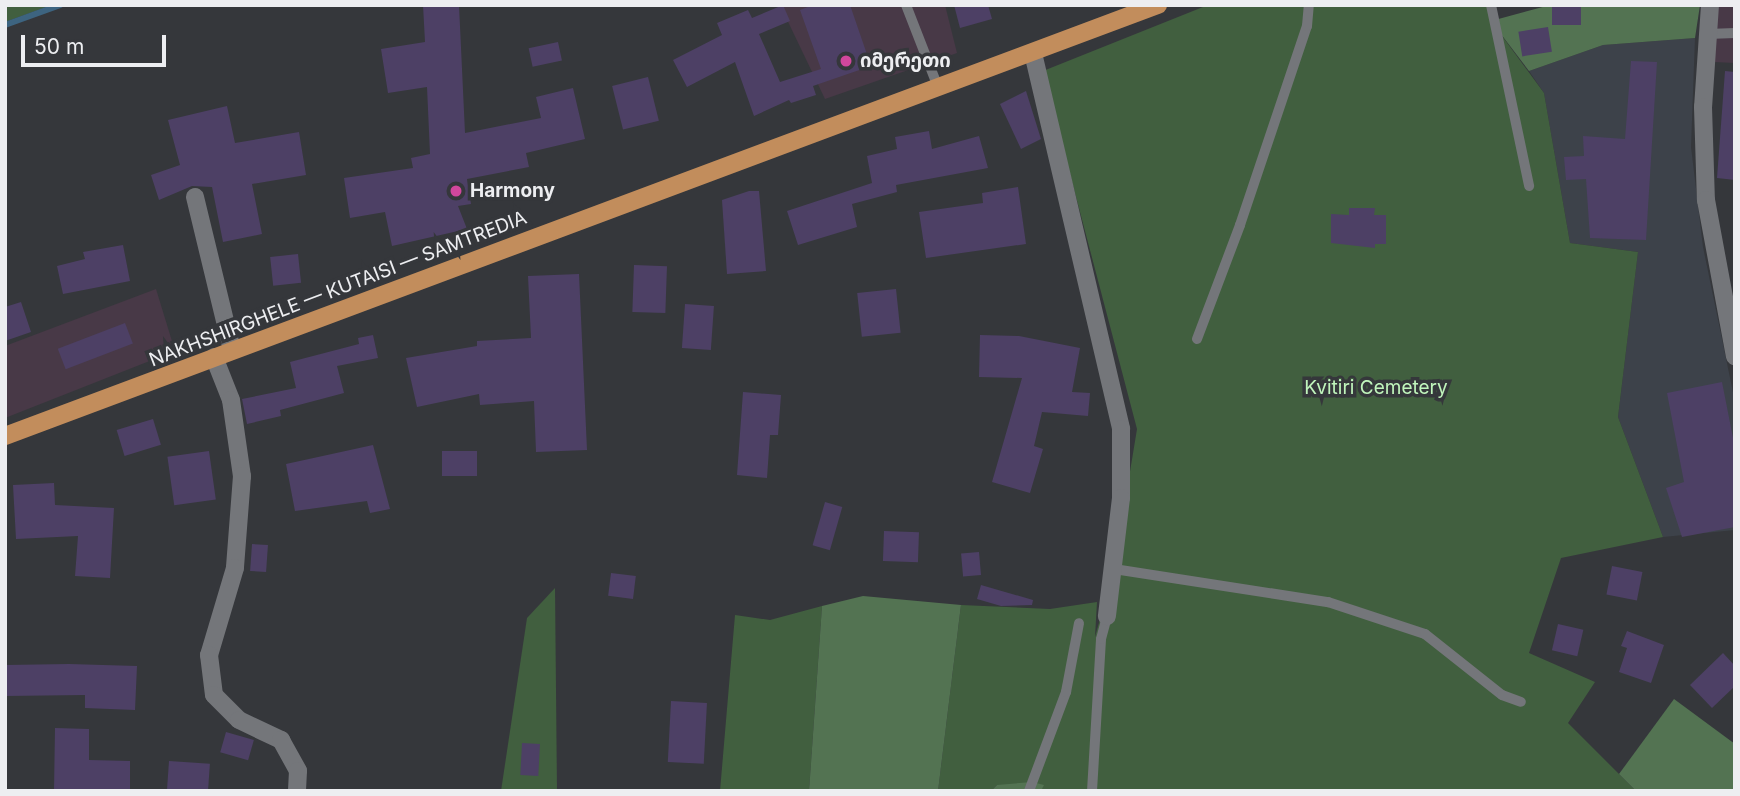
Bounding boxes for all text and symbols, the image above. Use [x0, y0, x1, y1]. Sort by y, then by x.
scale bar [24, 21, 170, 65]
text: 50 m [34, 34, 84, 59]
place label: იმერეთი [860, 50, 951, 72]
marker: იმერეთი [838, 53, 854, 69]
place label: Harmony [470, 180, 555, 202]
marker: Harmony [448, 183, 464, 199]
street label: NAKHSHIRGHELE — KUTAISI — SAMTREDIA [146, 206, 530, 372]
park label: Kvitiri Cemetery [1304, 377, 1448, 399]

